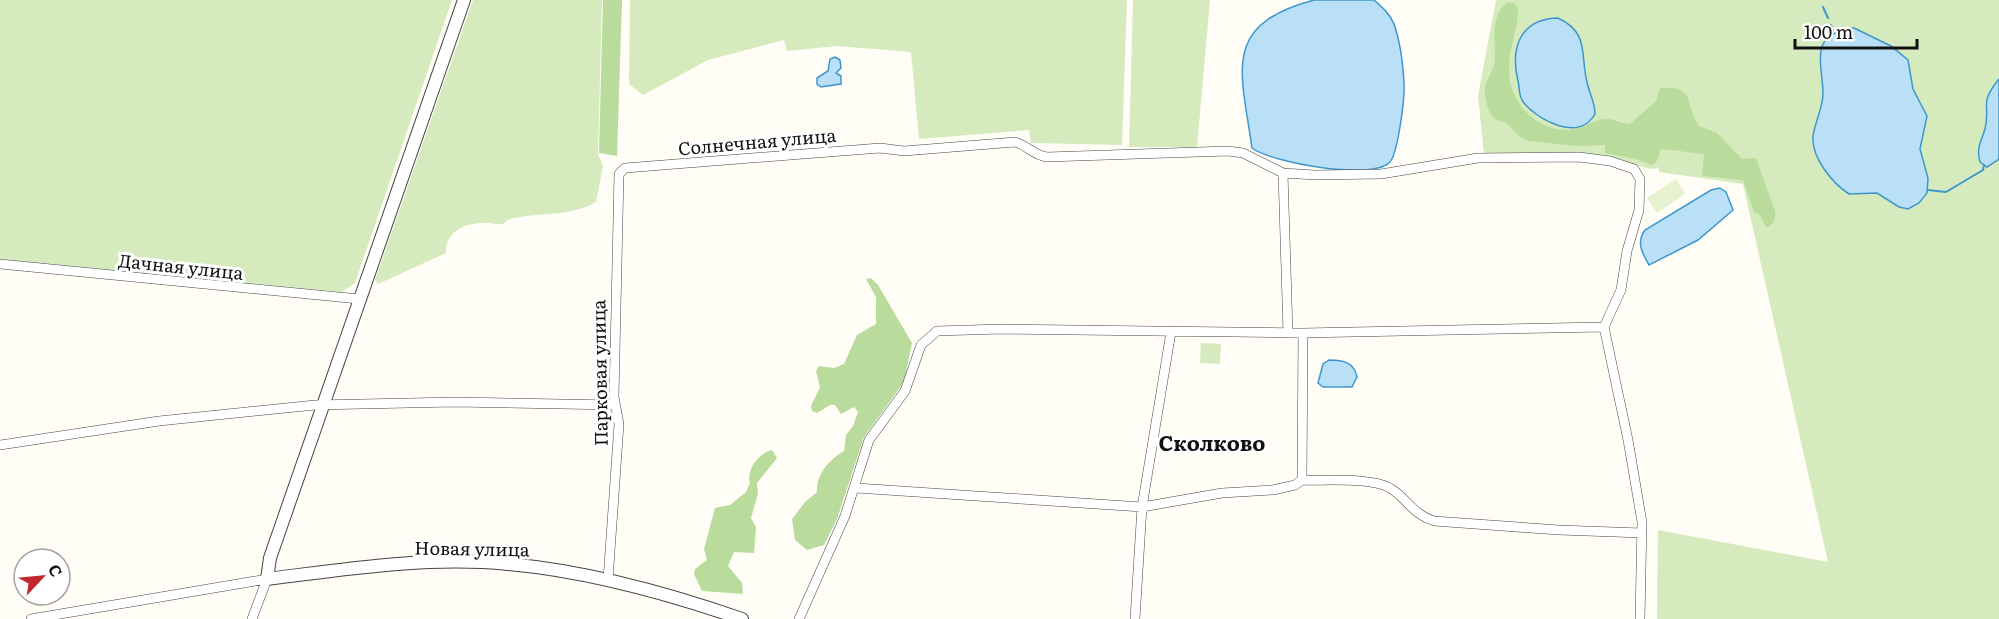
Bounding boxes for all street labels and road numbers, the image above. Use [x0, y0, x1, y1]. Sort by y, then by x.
street label: Солнечная улица [677, 121, 837, 161]
street label: Дачная улица [117, 246, 245, 286]
street label: Парковая улица [584, 299, 614, 446]
street label: Новая улица [414, 533, 530, 563]

